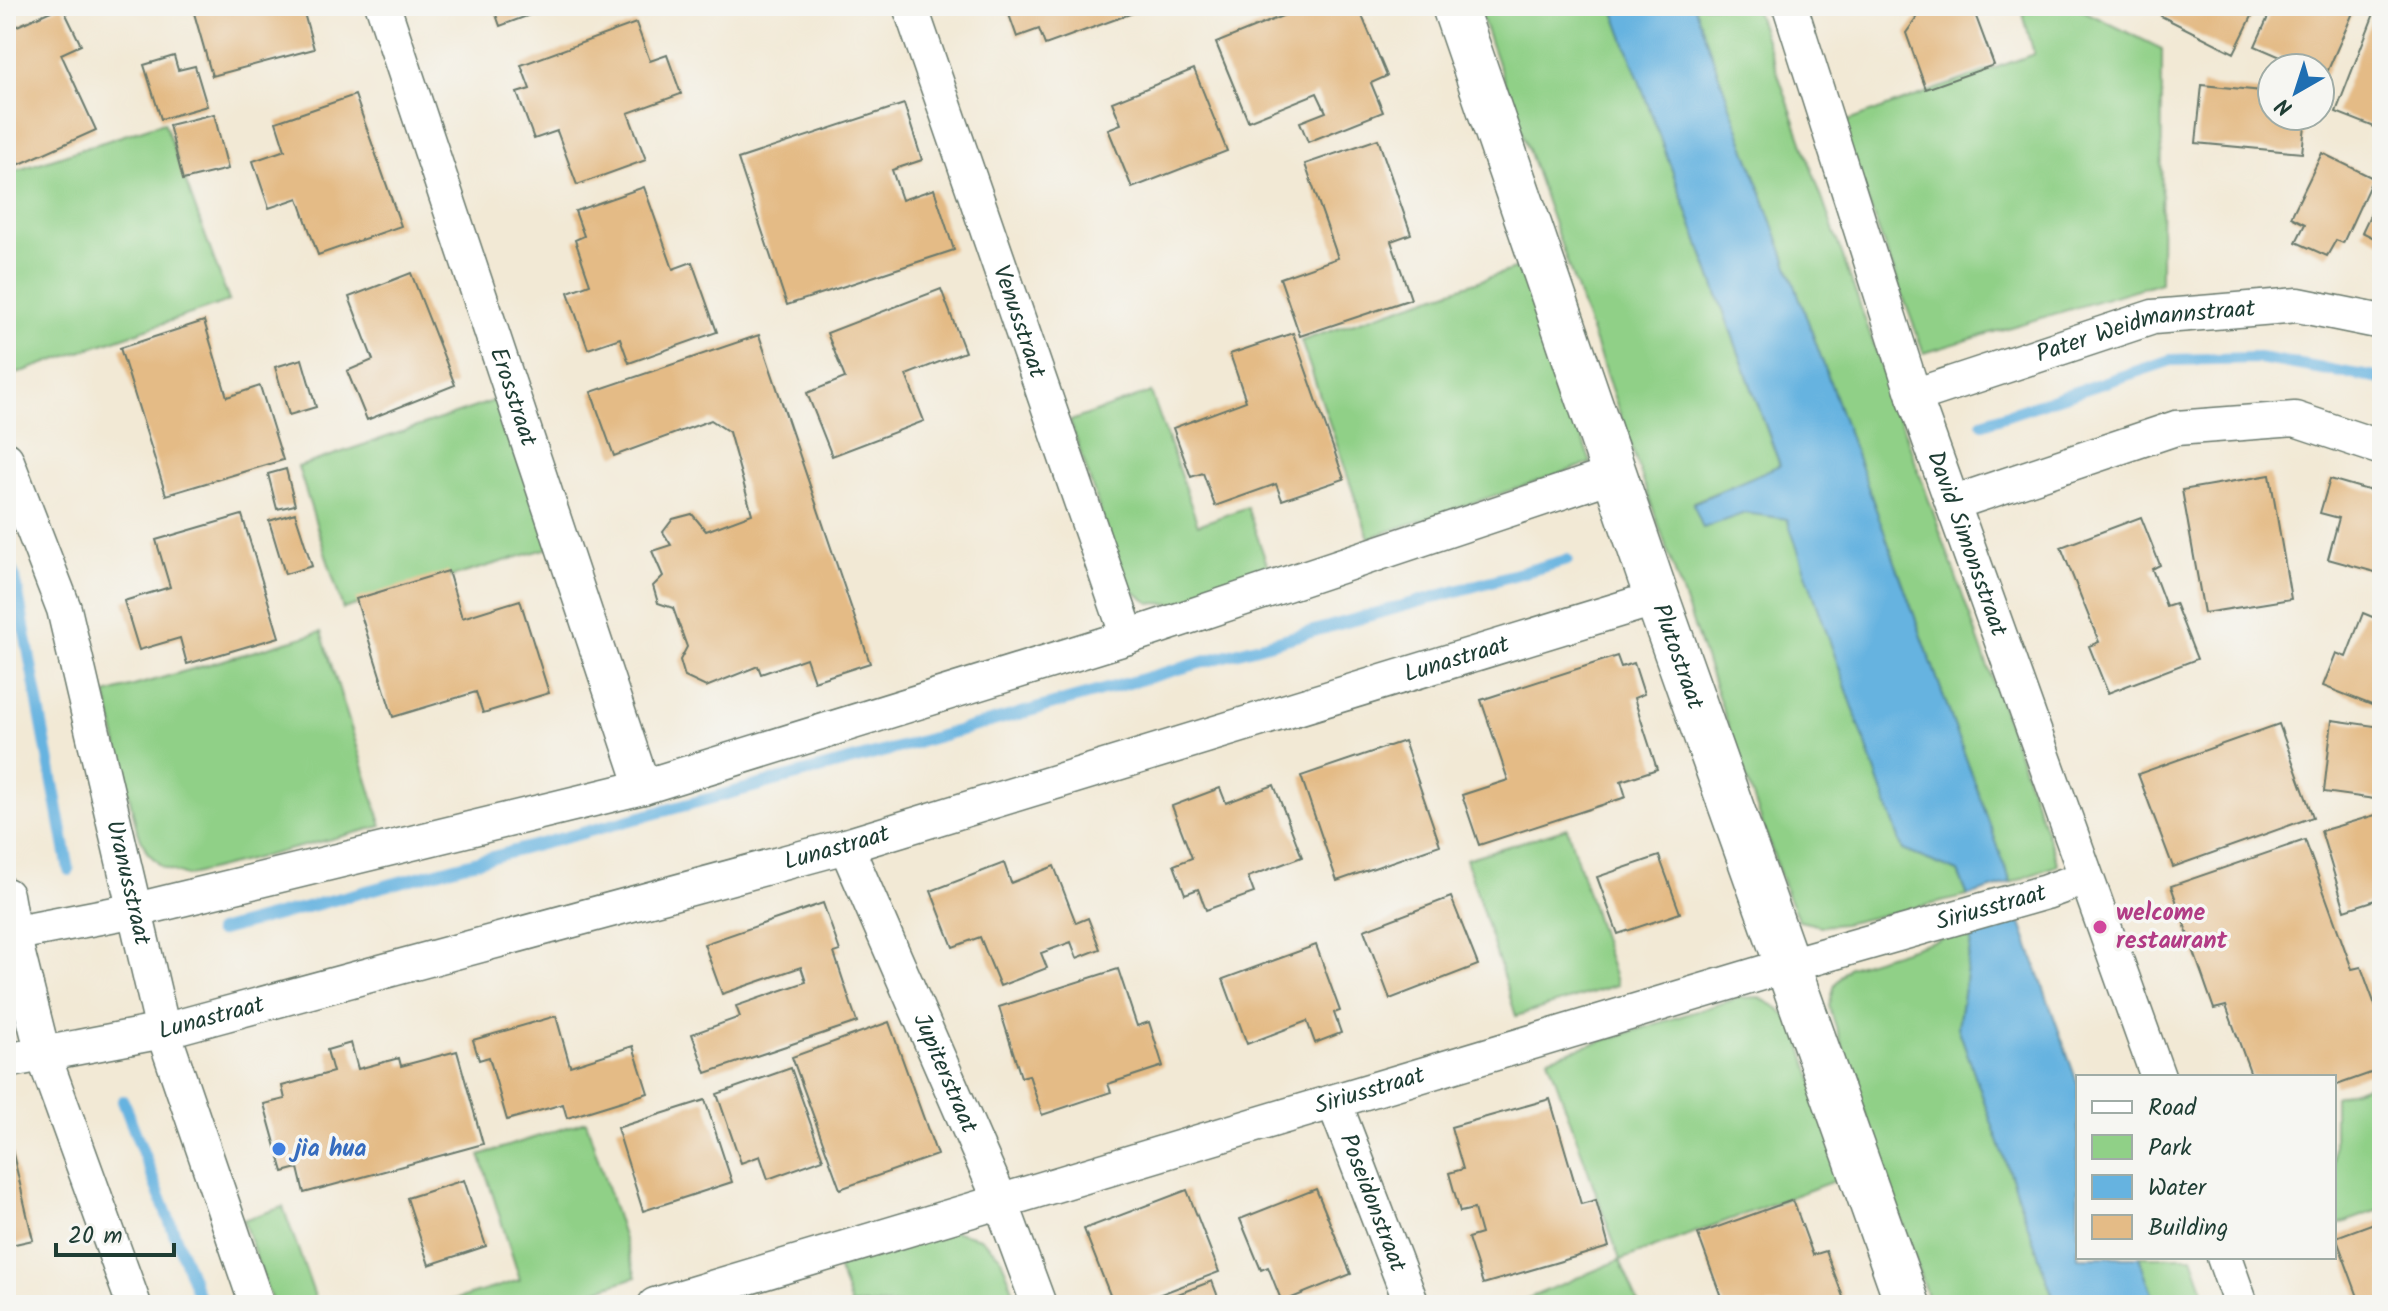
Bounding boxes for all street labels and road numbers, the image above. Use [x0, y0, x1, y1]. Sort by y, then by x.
street label: Venusstraat [981, 260, 1057, 384]
street label: Pater Weidmannstraat [2031, 289, 2258, 374]
street label: Erosstraat [478, 342, 548, 452]
street label: David Simonsstraat [1916, 445, 2018, 643]
street label: Plutostraat [1641, 598, 1715, 716]
street label: Lunastraat [1399, 625, 1515, 694]
street label: Lunastraat [780, 814, 895, 881]
street label: Uranusstraat [95, 816, 162, 950]
street label: Siriusstraat [1931, 873, 2052, 942]
street label: Lunastraat [154, 985, 269, 1051]
street label: Jupiterstraat [902, 1007, 989, 1140]
street label: Siriusstraat [1310, 1056, 1430, 1126]
street label: Poseidonstraat [1328, 1128, 1417, 1278]

